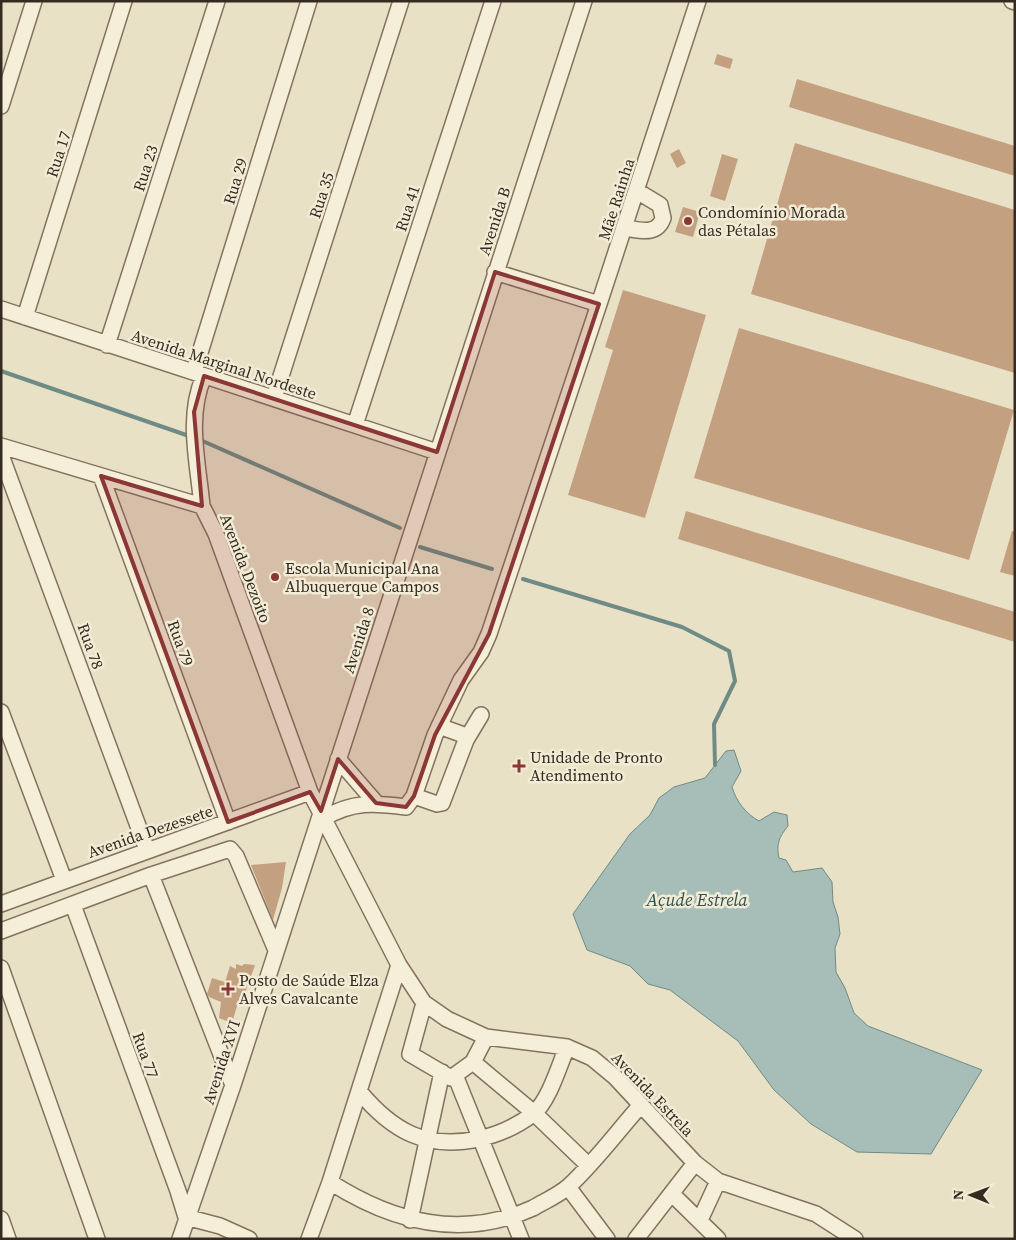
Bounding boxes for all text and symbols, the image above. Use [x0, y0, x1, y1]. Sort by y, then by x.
street label: Rua 17 [40, 128, 76, 180]
street label: Rua 23 [127, 142, 163, 194]
street label: Mãe Rainha [592, 154, 640, 243]
street label: Rua 29 [218, 155, 252, 207]
street label: Rua 35 [303, 169, 339, 221]
street label: Rua 41 [389, 182, 425, 234]
street label: Avenida B [473, 184, 515, 258]
place label: Condomínio Morada das Pétalas [698, 201, 846, 241]
marker: Condomínio Morada das Pétalas [682, 215, 694, 227]
street label: Avenida Marginal Nordeste [129, 324, 319, 404]
street label: Avenida Dezoito [215, 510, 277, 626]
place label: Escola Municipal Ana Albuquerque Campos [285, 557, 440, 597]
marker: Escola Municipal Ana Albuquerque Campos [269, 571, 281, 583]
street label: Avenida 8 [337, 604, 379, 676]
street label: Rua 79 [163, 617, 199, 669]
street label: Rua 78 [73, 620, 109, 672]
place label: Unidade de Pronto Atendimento [530, 746, 663, 786]
marker: Unidade de Pronto Atendimento [512, 759, 526, 773]
street label: Avenida Dezessete [84, 799, 216, 863]
water label: Açude Estrela [645, 887, 748, 912]
place label: Posto de Saúde Elza Alves Cavalcante [239, 969, 380, 1009]
marker: Posto de Saúde Elza Alves Cavalcante [221, 982, 235, 996]
street label: Avenida XVI [197, 1017, 245, 1107]
street label: Rua 77 [128, 1029, 164, 1081]
street label: Avenida Estrela [607, 1047, 700, 1142]
north arrow [946, 1170, 996, 1220]
text: N [948, 1189, 968, 1200]

